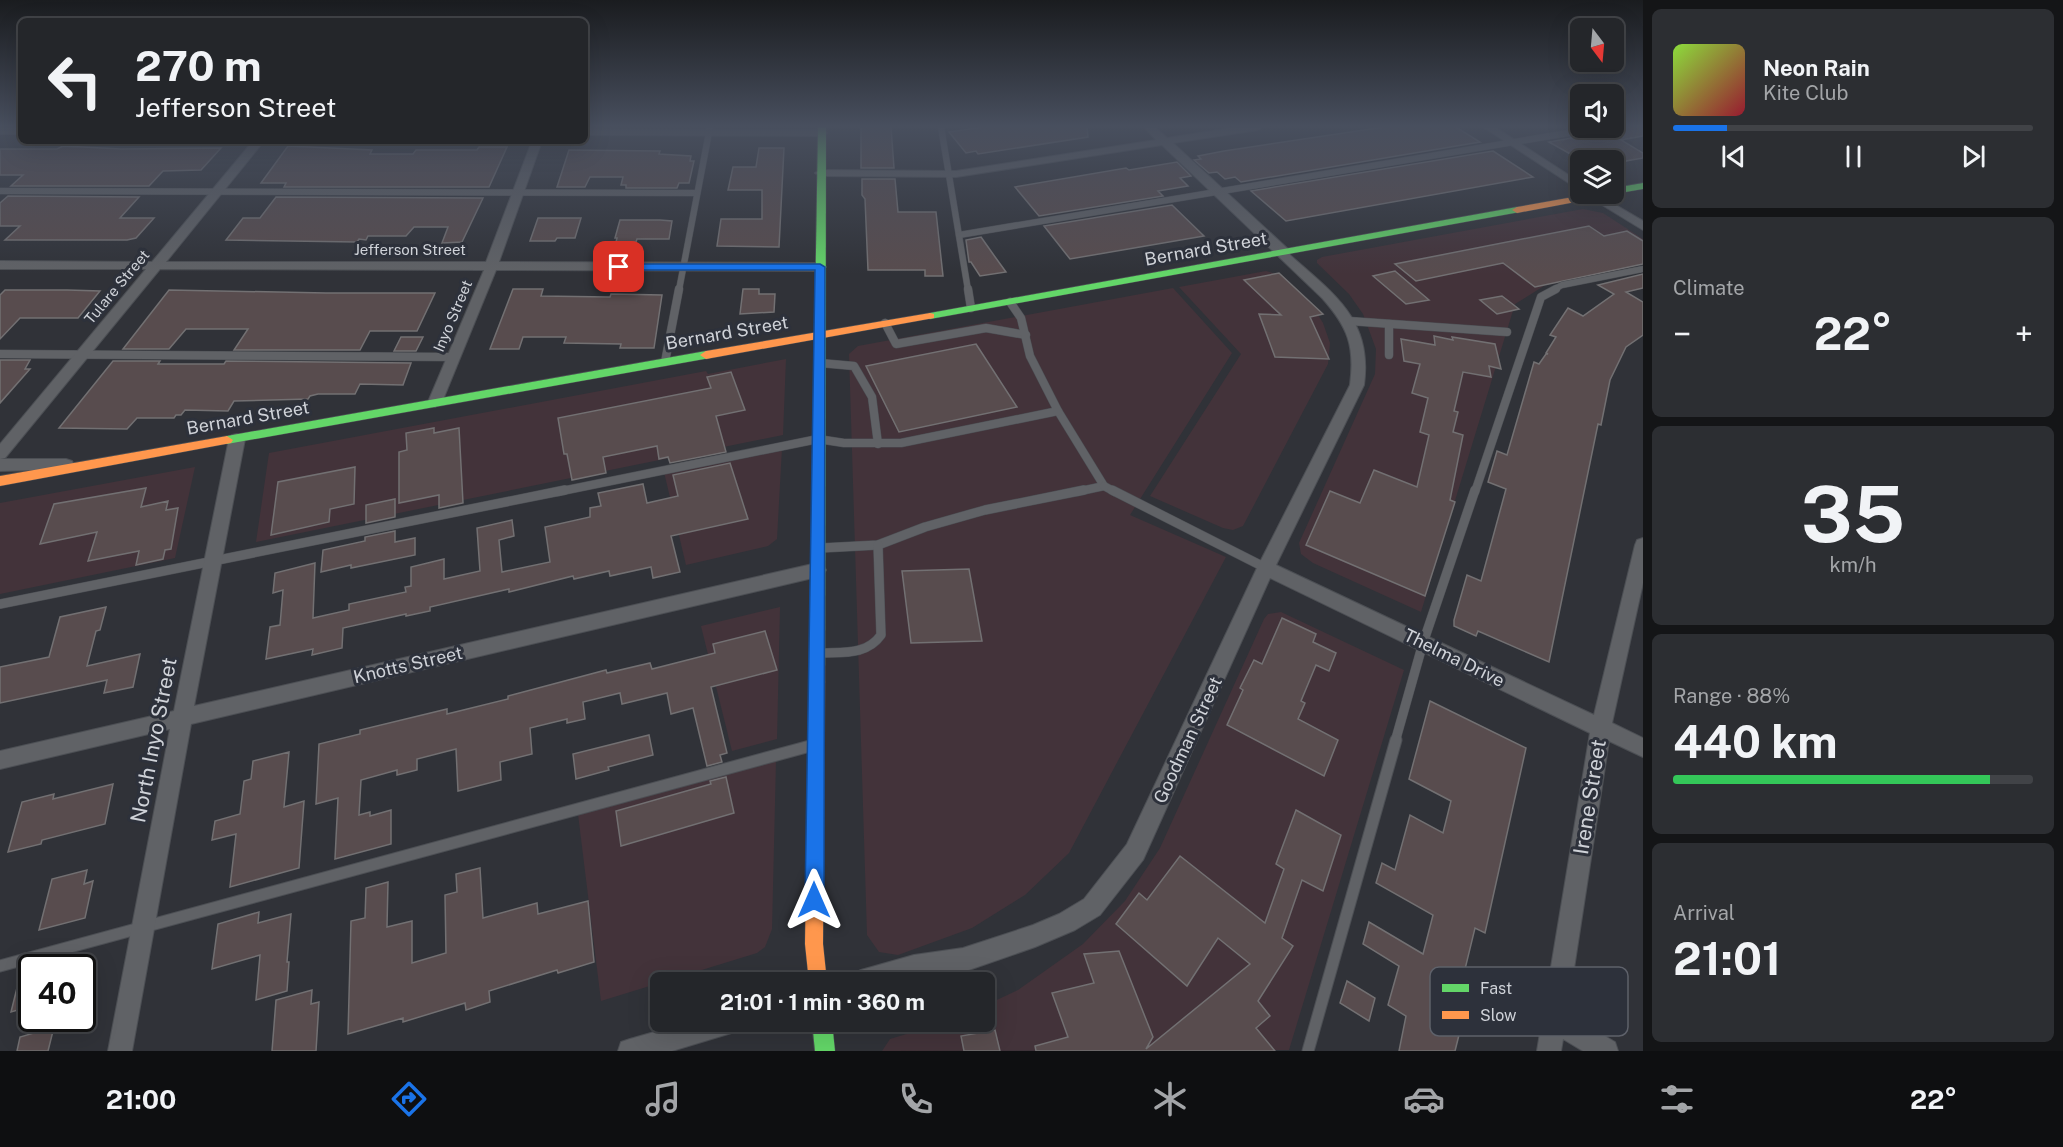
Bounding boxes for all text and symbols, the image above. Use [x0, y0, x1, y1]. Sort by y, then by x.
north arrow [1570, 18, 1624, 72]
map controls [1570, 18, 1624, 204]
text: 270 m [135, 41, 262, 90]
icon: left [36, 42, 114, 120]
text: Neon Rain [1763, 55, 1870, 81]
text: Kite Club [1763, 81, 1848, 105]
button: sound [1570, 84, 1624, 138]
text: Jefferson Street [135, 91, 337, 123]
icon: previous [1717, 140, 1750, 173]
icon: pause [1837, 140, 1870, 173]
icon: next [1957, 140, 1990, 173]
button: layers [1570, 150, 1624, 204]
street label: Bernard Street [1143, 227, 1269, 270]
street label: Jefferson Street [354, 241, 466, 258]
pin [593, 241, 644, 292]
street label: Tulare Street [81, 246, 153, 327]
icon: arrive [602, 250, 635, 283]
text: Climate [1673, 276, 1745, 300]
street label: Inyo Street [430, 277, 475, 354]
text: 22° [1814, 307, 1892, 360]
street label: Bernard Street [664, 311, 790, 354]
text: − [1673, 315, 1691, 353]
text: + [2015, 315, 2033, 353]
street label: Bernard Street [185, 396, 311, 439]
text: 35 [1801, 468, 1905, 560]
text: km/h [1829, 553, 1877, 577]
street label: Thelma Drive [1400, 624, 1508, 691]
street label: Knotts Street [351, 642, 465, 687]
street label: North Inyo Street [125, 655, 182, 825]
street label: Goodman Street [1149, 673, 1226, 806]
text: Range · 88% [1673, 684, 1790, 708]
text: 440 km [1673, 715, 1838, 768]
street label: Irene Street [1568, 738, 1611, 856]
position arrow [782, 868, 846, 932]
text: Arrival [1673, 901, 1735, 925]
text: 21:01 [1673, 932, 1781, 985]
speed limit sign: 40 [18, 954, 96, 1032]
legend [1430, 967, 1628, 1036]
text: Fast [1480, 979, 1512, 998]
text: 21:01 · 1 min · 360 m [720, 989, 925, 1015]
text: Slow [1480, 1006, 1517, 1025]
icon: directions [388, 1078, 430, 1120]
icon: music [642, 1078, 684, 1120]
icon: phone [895, 1078, 937, 1120]
icon: climate [1149, 1078, 1191, 1120]
icon: car [1403, 1078, 1445, 1120]
icon: filters [1656, 1078, 1698, 1120]
text: 21:00 [106, 1083, 177, 1115]
text: 22° [1910, 1083, 1957, 1115]

